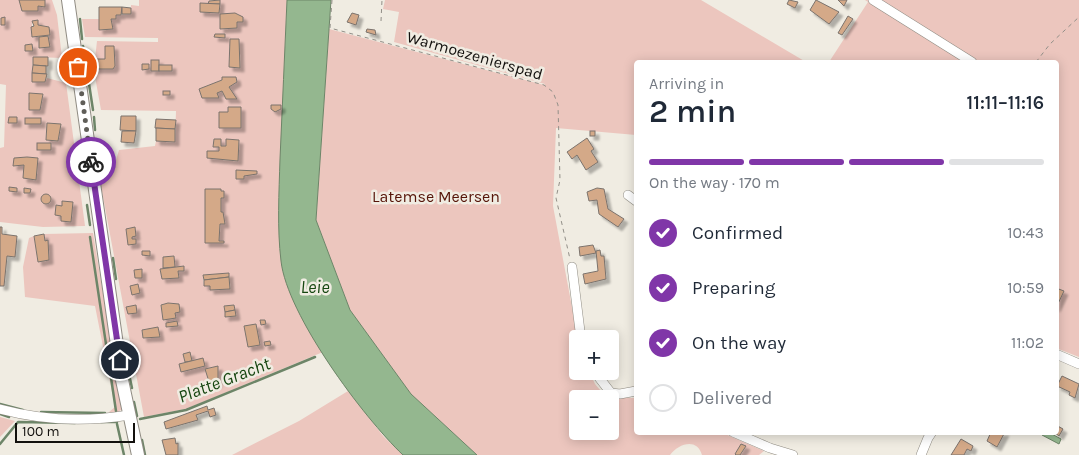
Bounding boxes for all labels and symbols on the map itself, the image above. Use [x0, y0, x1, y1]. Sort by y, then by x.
street label: Warmoezenierspad [405, 27, 545, 84]
pin [57, 46, 99, 88]
courier [66, 137, 116, 187]
park label: Latemse Meersen [372, 187, 500, 206]
water label: Leie [300, 276, 330, 298]
pin [99, 339, 141, 381]
water label: Platte Gracht [175, 352, 274, 408]
scale bar [15, 420, 135, 443]

